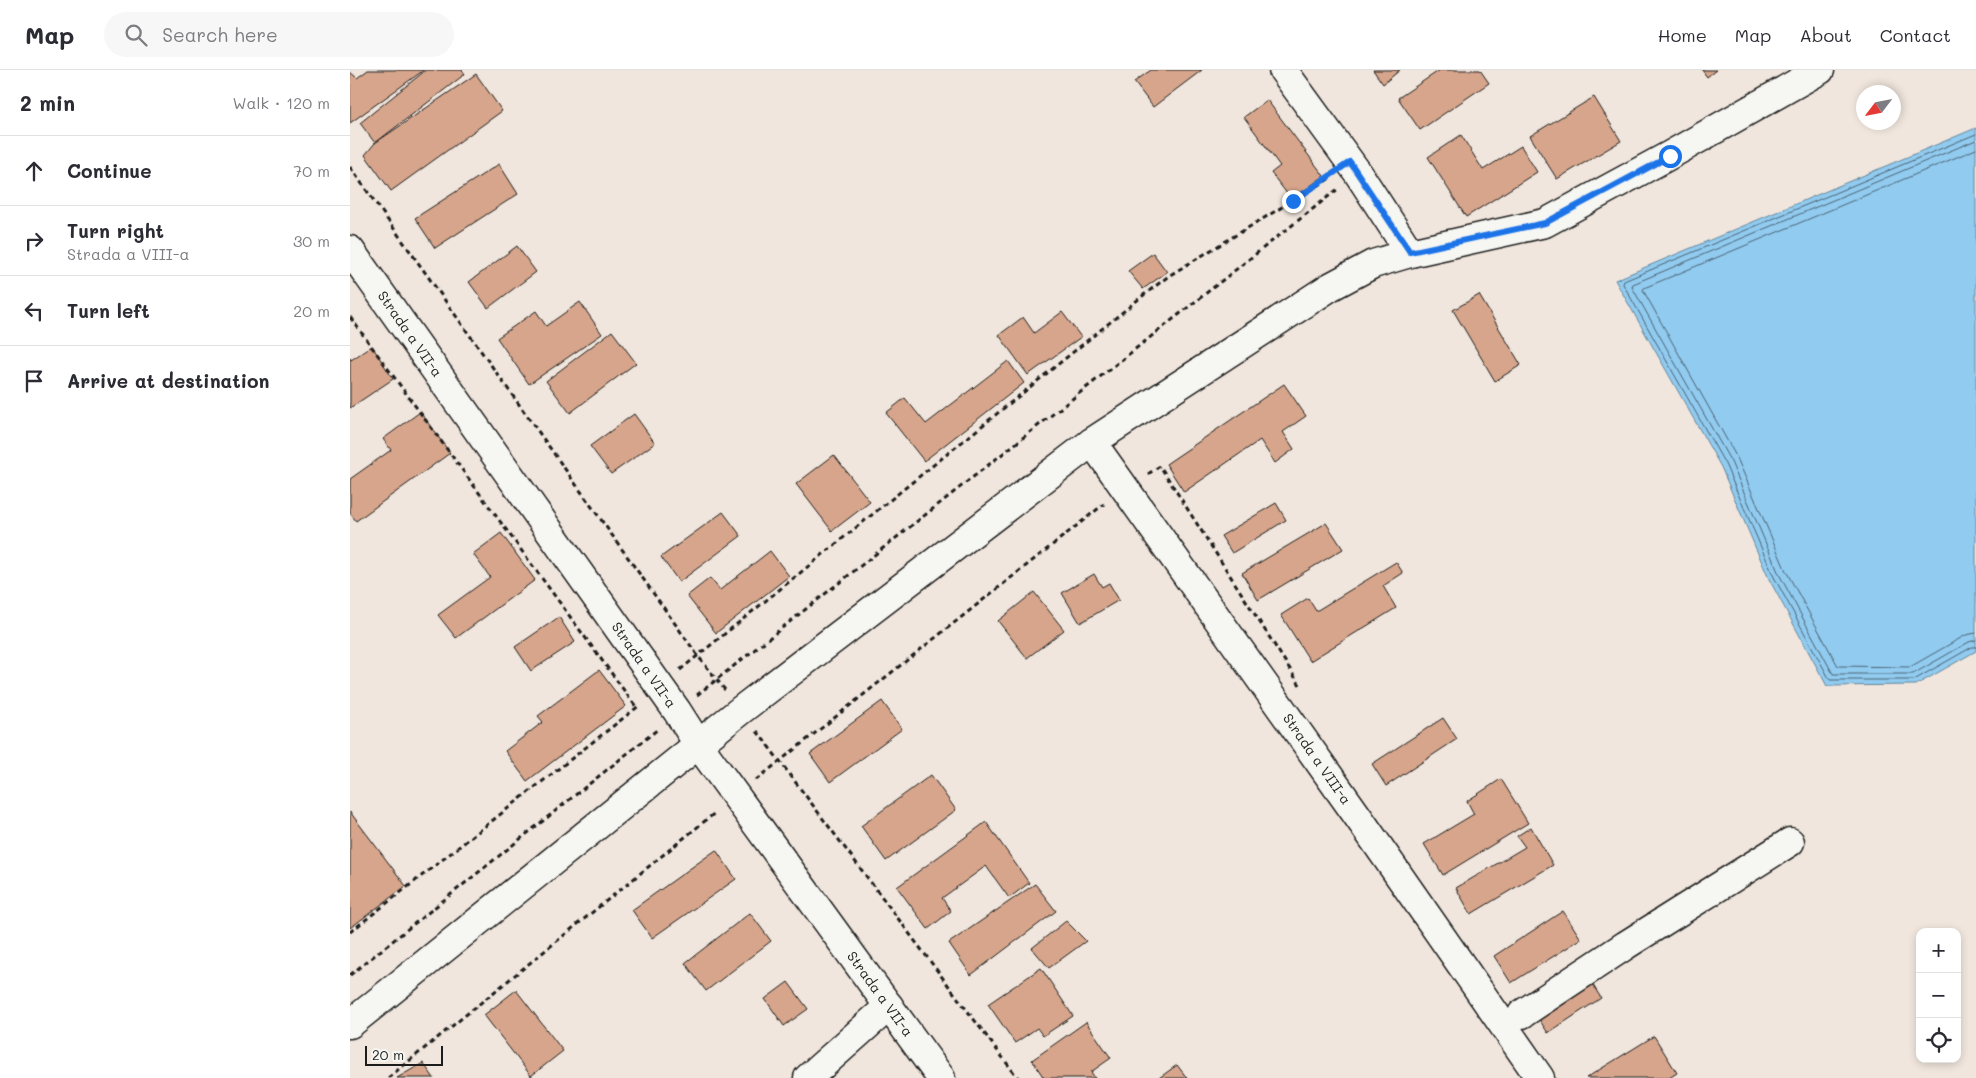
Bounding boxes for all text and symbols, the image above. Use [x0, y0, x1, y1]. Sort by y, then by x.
search box [104, 12, 454, 57]
text: Map [25, 19, 74, 50]
icon: search [122, 21, 150, 49]
text: Search here [162, 22, 278, 47]
text: Home [1658, 23, 1707, 47]
text: Map [1735, 23, 1771, 47]
text: About [1799, 23, 1852, 47]
text: Contact [1880, 23, 1951, 47]
north arrow [1856, 85, 1901, 130]
text: 2 min [20, 89, 75, 116]
text: Walk · 120 m [232, 92, 330, 113]
route start [1659, 145, 1682, 168]
icon: ahead [20, 157, 48, 185]
text: Continue [67, 158, 152, 183]
text: 70 m [293, 160, 330, 181]
route end [1282, 190, 1305, 213]
text: Turn right [67, 218, 164, 243]
icon: right [20, 227, 48, 255]
text: 30 m [293, 230, 330, 251]
text: Strada a VIII-a [67, 243, 189, 264]
street label: Strada a VII-a [374, 287, 447, 381]
icon: left [20, 297, 48, 325]
text: Turn left [67, 298, 150, 323]
text: 20 m [293, 300, 330, 321]
icon: arrive [20, 367, 48, 395]
text: Arrive at destination [67, 368, 270, 393]
street label: Strada a VII-a [608, 618, 681, 712]
street label: Strada a VIII-a [1279, 709, 1356, 808]
map controls [1916, 928, 1961, 1063]
button: + [1916, 928, 1961, 973]
street label: Strada a VII-a [843, 947, 918, 1040]
button: − [1916, 973, 1961, 1018]
button: locate [1916, 1018, 1961, 1063]
scale bar [365, 1043, 442, 1066]
text: 20 m [372, 1045, 404, 1064]

